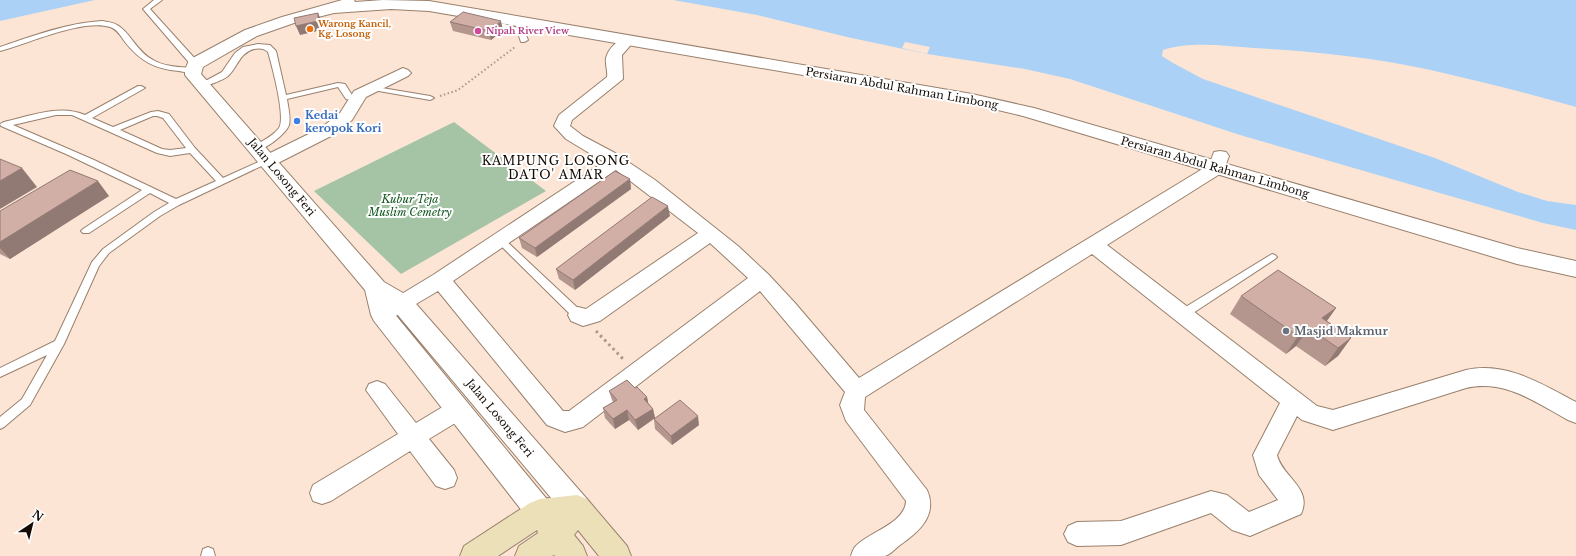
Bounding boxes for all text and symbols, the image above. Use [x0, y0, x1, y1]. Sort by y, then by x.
place label: Warong Kancil, Kg. Losong [317, 18, 391, 39]
marker: Warong Kancil, Kg. Losong [305, 24, 315, 34]
place label: Nipah River View [486, 25, 570, 36]
marker: Nipah River View [473, 26, 483, 36]
street label: Persiaran Abdul Rahman Limbong [804, 64, 1000, 112]
place label: Kedai keropok Kori [305, 108, 382, 135]
marker: Kedai keropok Kori [292, 116, 302, 126]
street label: Persiaran Abdul Rahman Limbong [1119, 133, 1311, 201]
street label: Jalan Losong Feri [244, 134, 319, 219]
district label: KAMPUNG LOSONG DATO' AMAR [482, 153, 630, 182]
park label: Kubur Teja Muslim Cemetry [367, 192, 452, 219]
place label: Masjid Makmur [1294, 324, 1388, 338]
marker: Masjid Makmur [1281, 326, 1291, 336]
street label: Jalan Losong Feri [462, 375, 537, 460]
north arrow [12, 504, 52, 544]
text: N [29, 507, 47, 525]

